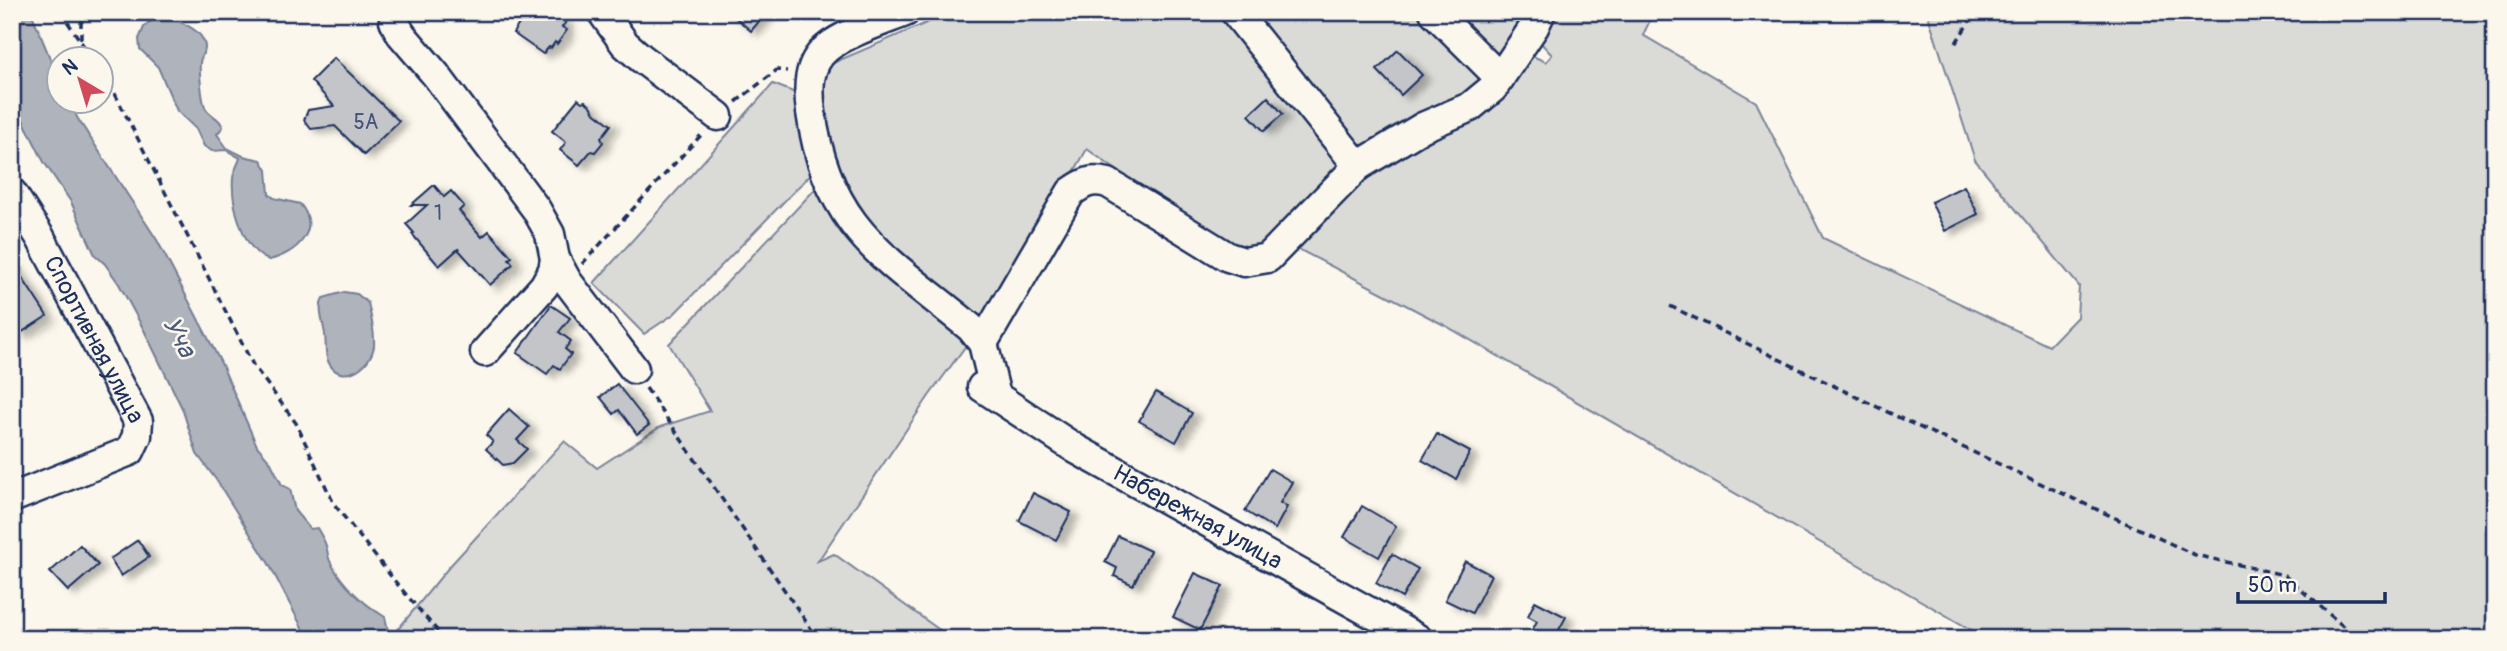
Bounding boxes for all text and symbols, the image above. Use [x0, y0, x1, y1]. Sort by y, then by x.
north arrow [46, 46, 116, 116]
text: N [58, 54, 83, 81]
house number: 5А [353, 109, 379, 136]
house number: 1 [434, 200, 442, 227]
street label: Спортивная улица [38, 251, 151, 428]
water label: Уча [155, 312, 203, 364]
street label: Набережная улица [1108, 458, 1288, 575]
scale bar [2238, 560, 2384, 604]
text: 50 m [2248, 572, 2297, 599]

